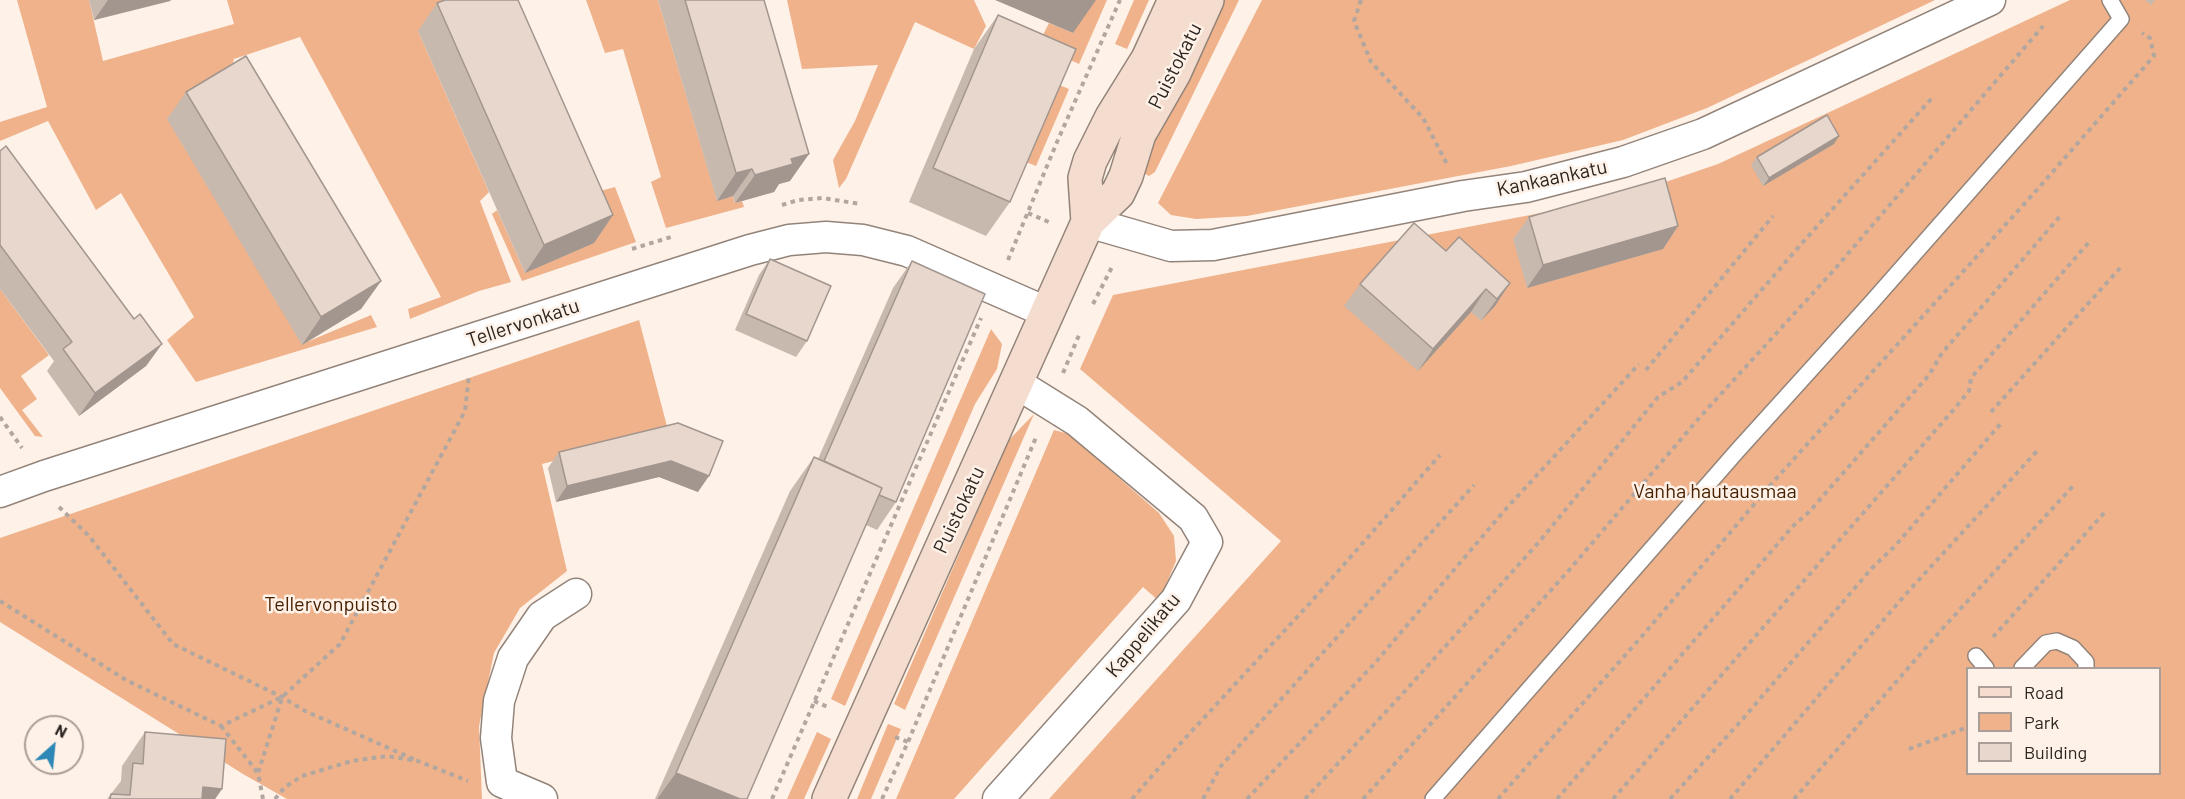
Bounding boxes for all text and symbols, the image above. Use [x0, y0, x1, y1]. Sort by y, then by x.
street label: Puistokatu [1143, 19, 1207, 113]
street label: Kankaankatu [1495, 155, 1609, 201]
street label: Tellervonkatu [464, 293, 582, 353]
street label: Puistokatu [928, 463, 990, 557]
park label: Vanha hautausmaa [1633, 479, 1797, 503]
street label: Kappelikatu [1101, 588, 1185, 682]
park label: Tellervonpuisto [264, 592, 398, 616]
legend [1966, 667, 2161, 775]
text: Road [2024, 681, 2064, 703]
text: Park [2024, 711, 2059, 733]
north arrow [24, 715, 84, 775]
text: N [52, 719, 71, 741]
text: Building [2024, 741, 2087, 763]

